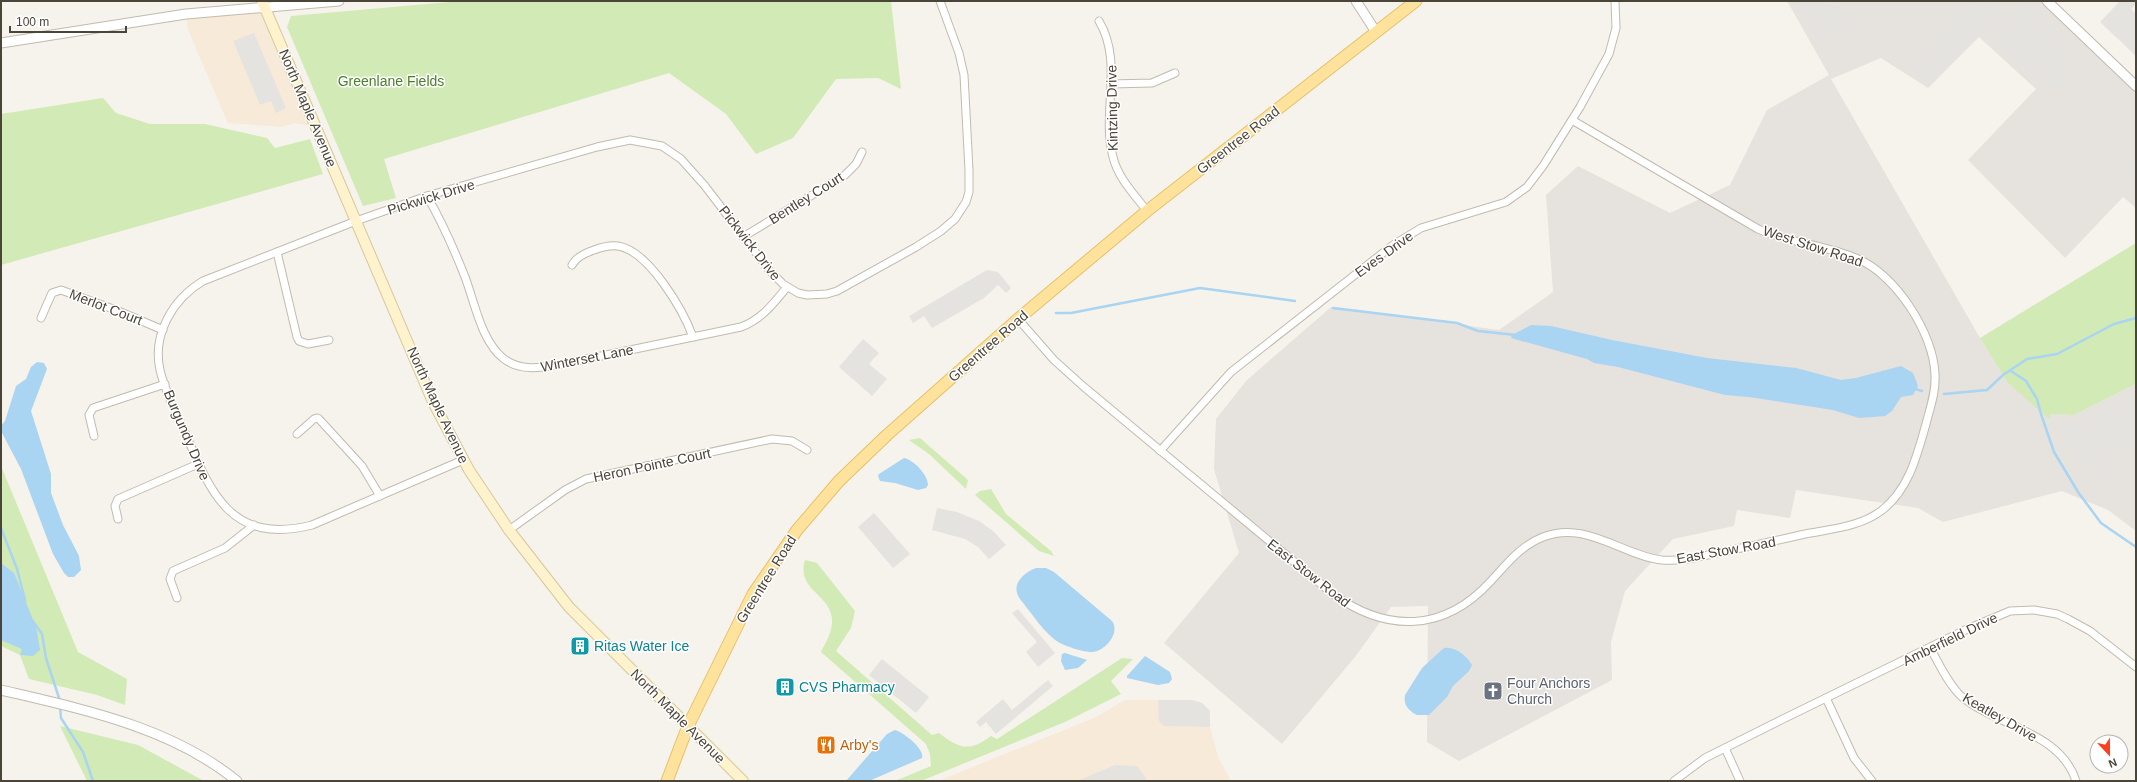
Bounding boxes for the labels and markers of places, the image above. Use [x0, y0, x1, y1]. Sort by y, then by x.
building icon: Ritas Water Ice [569, 635, 591, 657]
place label: Ritas Water Ice [594, 638, 689, 654]
place label: Four Anchors Church [1507, 675, 1590, 707]
building icon: CVS Pharmacy [774, 676, 796, 698]
place label: CVS Pharmacy [799, 679, 895, 695]
church icon: Four Anchors Church [1482, 680, 1504, 702]
restaurant icon: Arby's [815, 734, 837, 756]
place label: Arby's [840, 737, 878, 753]

